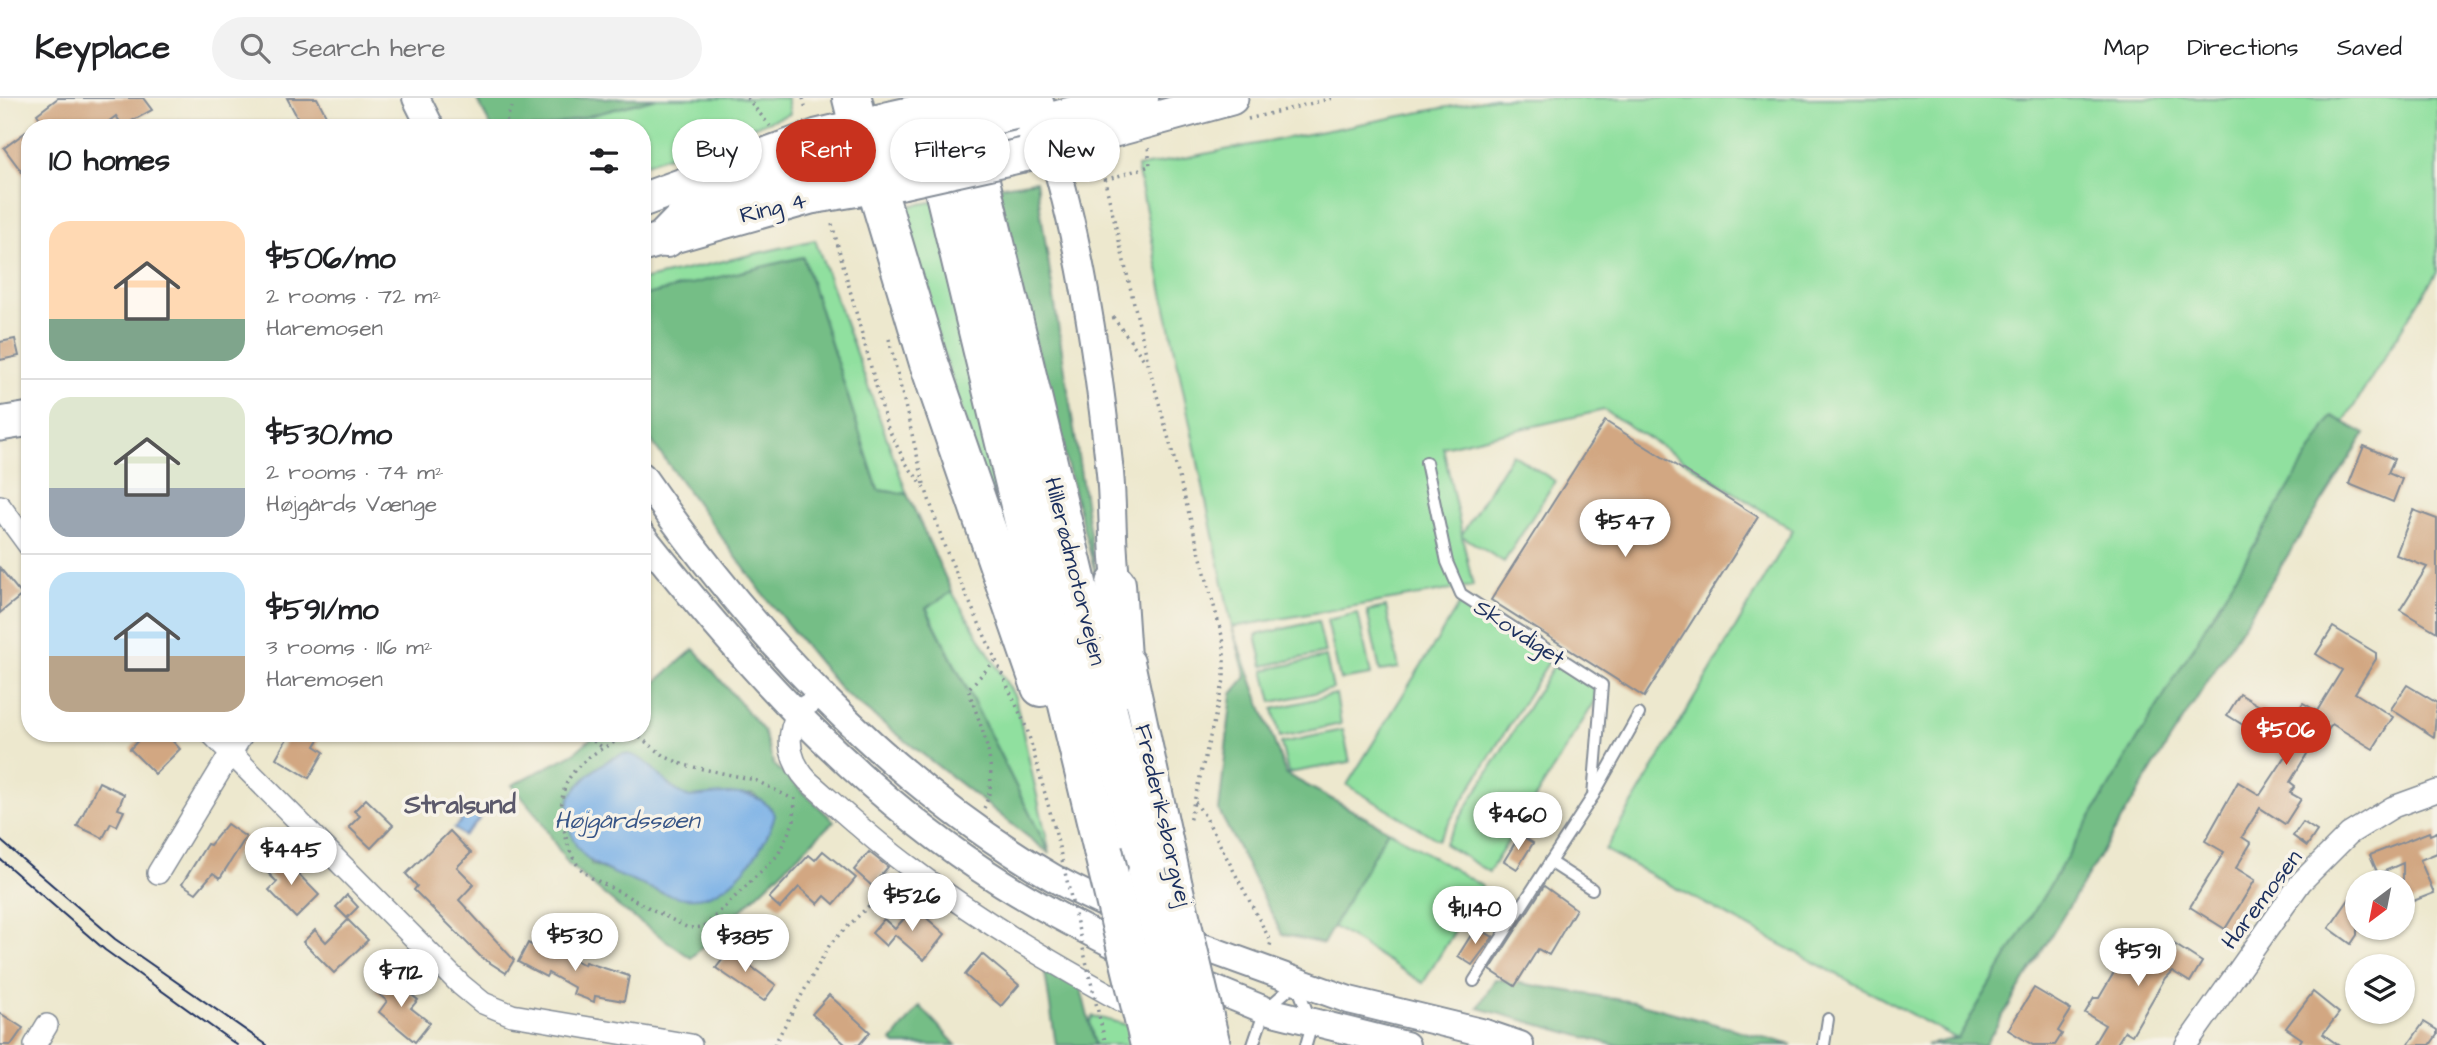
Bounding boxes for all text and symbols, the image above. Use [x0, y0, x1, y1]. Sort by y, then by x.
search box [212, 17, 702, 80]
text: Keyplace [35, 25, 170, 71]
icon: search [236, 29, 274, 67]
text: Search here [292, 30, 445, 66]
text: Map [2104, 31, 2149, 65]
text: Directions [2187, 31, 2299, 65]
text: Saved [2337, 31, 2402, 65]
chip: Buy [672, 119, 762, 182]
chip: Rent [776, 119, 876, 182]
chip: Filters [890, 119, 1010, 182]
chip: New [1024, 119, 1120, 182]
text: 10 homes [49, 140, 170, 182]
icon: filters [585, 142, 623, 180]
street label: Ring 4 [736, 184, 811, 233]
text: $506/mo [266, 238, 396, 280]
icon: home [105, 249, 189, 333]
text: 2 rooms · 72 m² [266, 280, 441, 312]
text: Haremosen [266, 312, 383, 344]
text: $530/mo [266, 414, 392, 456]
icon: home [105, 425, 189, 509]
text: 2 rooms · 74 m² [266, 456, 444, 488]
street label: Hillerødmotorvejen [1036, 474, 1114, 669]
text: Højgårds Vænge [266, 488, 437, 520]
pin: $547 [1584, 500, 1666, 559]
text: $547 [1596, 506, 1654, 538]
text: $591/mo [266, 589, 379, 631]
street label: Skovdiget [1467, 591, 1572, 675]
icon: home [105, 600, 189, 684]
text: 3 rooms · 116 m² [266, 631, 433, 663]
text: Haremosen [266, 663, 383, 695]
pin: $506 [2245, 708, 2327, 767]
text: $506 [2257, 714, 2315, 746]
street label: Frederiksborgvej [1126, 721, 1200, 910]
district label: Stralsund [403, 787, 516, 823]
pin: $460 [1477, 792, 1559, 852]
text: $460 [1489, 799, 1547, 831]
water label: Højgårdssøen [554, 804, 702, 839]
pin: $445 [250, 828, 332, 887]
text: $445 [261, 834, 321, 866]
street label: Haremosen [2214, 843, 2310, 956]
north arrow [2345, 870, 2415, 940]
map controls [2345, 870, 2415, 1024]
pin: $526 [871, 874, 953, 933]
text: $526 [884, 880, 940, 912]
pin: $1,140 [1418, 886, 1532, 946]
text: $1,140 [1449, 893, 1501, 925]
pin: $530 [534, 914, 616, 973]
pin: $385 [704, 914, 786, 974]
text: $530 [547, 920, 603, 952]
text: $385 [717, 921, 773, 953]
pin: $591 [2097, 928, 2179, 988]
text: $591 [2115, 935, 2161, 967]
pin: $712 [360, 950, 442, 1009]
button: layers [2345, 954, 2415, 1024]
text: $712 [379, 956, 423, 988]

